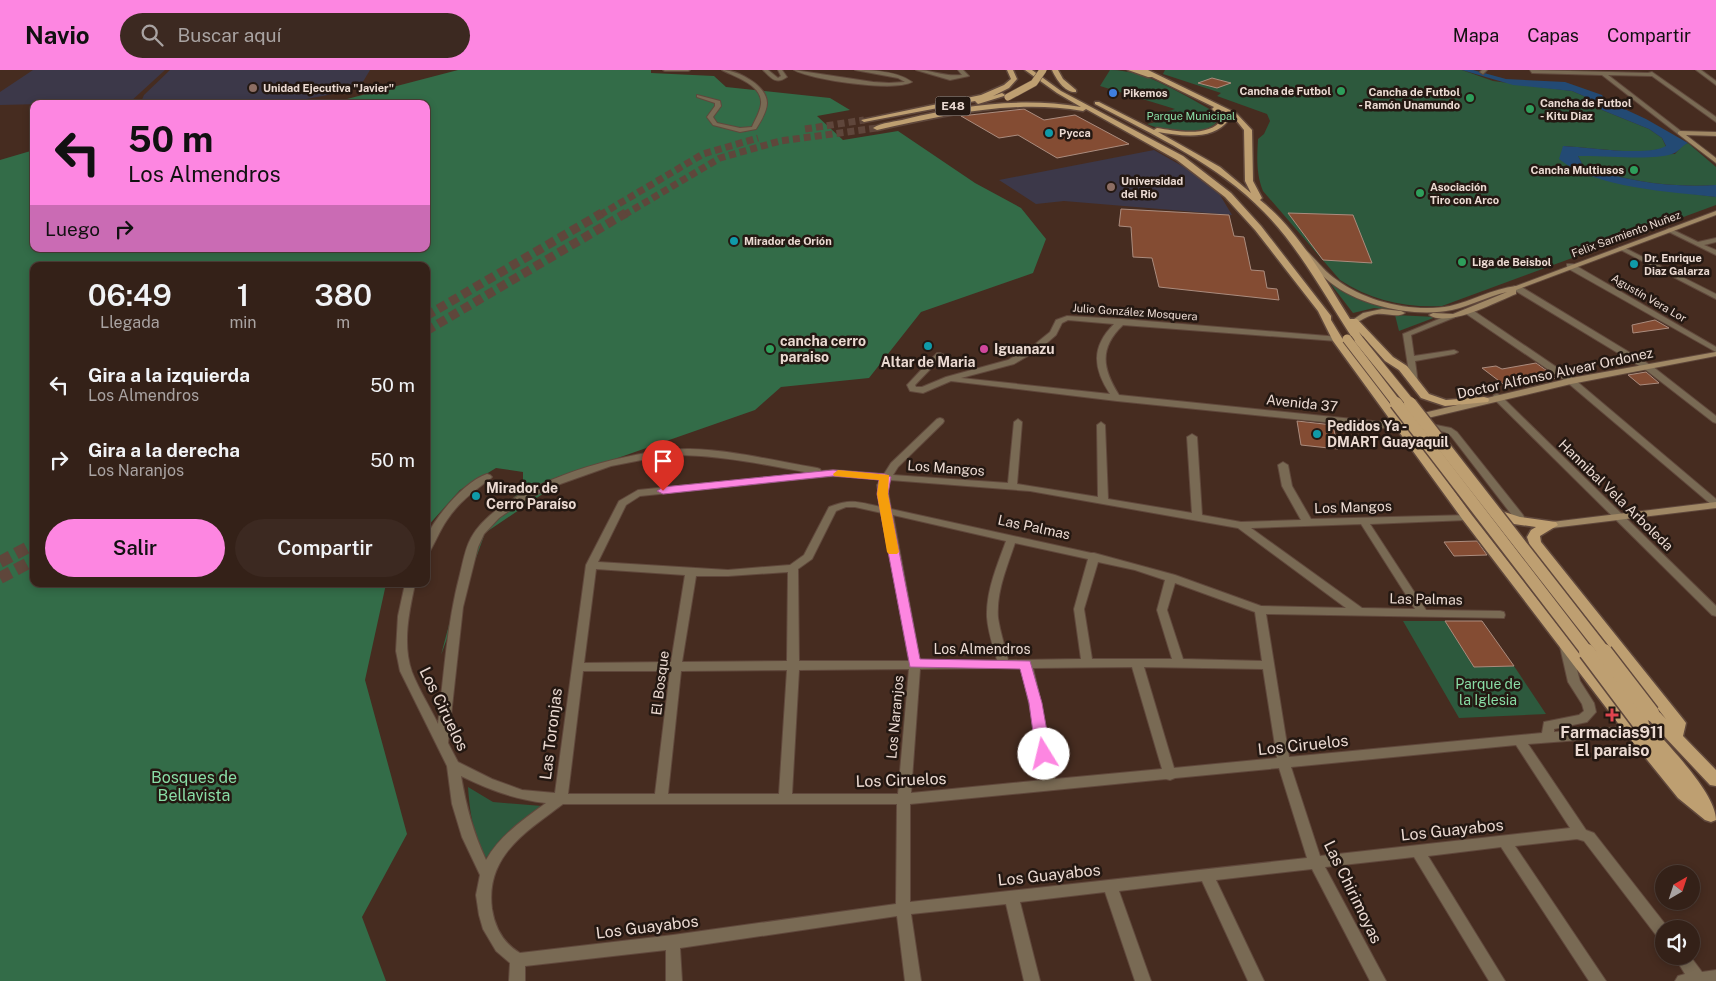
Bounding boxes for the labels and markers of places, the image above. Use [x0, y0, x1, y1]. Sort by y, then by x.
marker: Unidad Ejecutiva "Javier" [247, 82, 259, 94]
place label: Unidad Ejecutiva "Javier" [263, 82, 394, 94]
place label: Cancha de Futbol [1240, 85, 1331, 97]
marker: Cancha de Futbol [1335, 85, 1347, 97]
place label: Cancha de Futbol - Ramón Unamundo [1358, 86, 1460, 111]
marker: Pikemos [1107, 87, 1119, 99]
place label: Pikemos [1123, 87, 1168, 99]
marker: Cancha de Futbol - Ramón Unamundo [1464, 92, 1476, 104]
place label: Cancha de Futbol - Kitu Diaz [1540, 97, 1632, 122]
marker: Cancha de Futbol - Kitu Diaz [1524, 103, 1536, 115]
marker: Pycca [1043, 127, 1055, 139]
place label: Pycca [1059, 127, 1091, 139]
place label: Cancha Multiusos [1530, 164, 1624, 176]
marker: Cancha Multiusos [1628, 164, 1640, 176]
place label: Universidad del Rio [1121, 175, 1183, 200]
marker: Universidad del Rio [1105, 181, 1117, 193]
place label: Asociación Tiro con Arco [1430, 181, 1499, 206]
marker: Asociación Tiro con Arco [1414, 187, 1426, 199]
marker: Mirador de Orión [728, 235, 740, 247]
place label: Mirador de Orión [744, 235, 832, 247]
place label: Dr. Enrique Diaz Galarza [1644, 252, 1710, 277]
marker: Liga de Beisbol [1456, 256, 1468, 268]
place label: Liga de Beisbol [1472, 256, 1552, 268]
marker: Dr. Enrique Diaz Galarza [1628, 258, 1640, 270]
place label: cancha cerro paraiso [780, 333, 866, 365]
marker: Altar de Maria [922, 340, 934, 352]
place label: Iguanazu [994, 341, 1055, 357]
marker: cancha cerro paraiso [764, 343, 776, 355]
marker: Iguanazu [978, 343, 990, 355]
place label: Altar de Maria [881, 354, 975, 370]
place label: Pedidos Ya - DMART Guayaquil [1327, 418, 1449, 450]
marker: Pedidos Ya - DMART Guayaquil [1311, 428, 1323, 440]
pin [642, 440, 684, 491]
place label: Mirador de Cerro Paraíso [486, 480, 576, 512]
marker: Mirador de Cerro Paraíso [470, 490, 482, 502]
marker: Farmacias911 El paraiso [1606, 709, 1618, 721]
place label: Farmacias911 El paraiso [1560, 723, 1664, 760]

